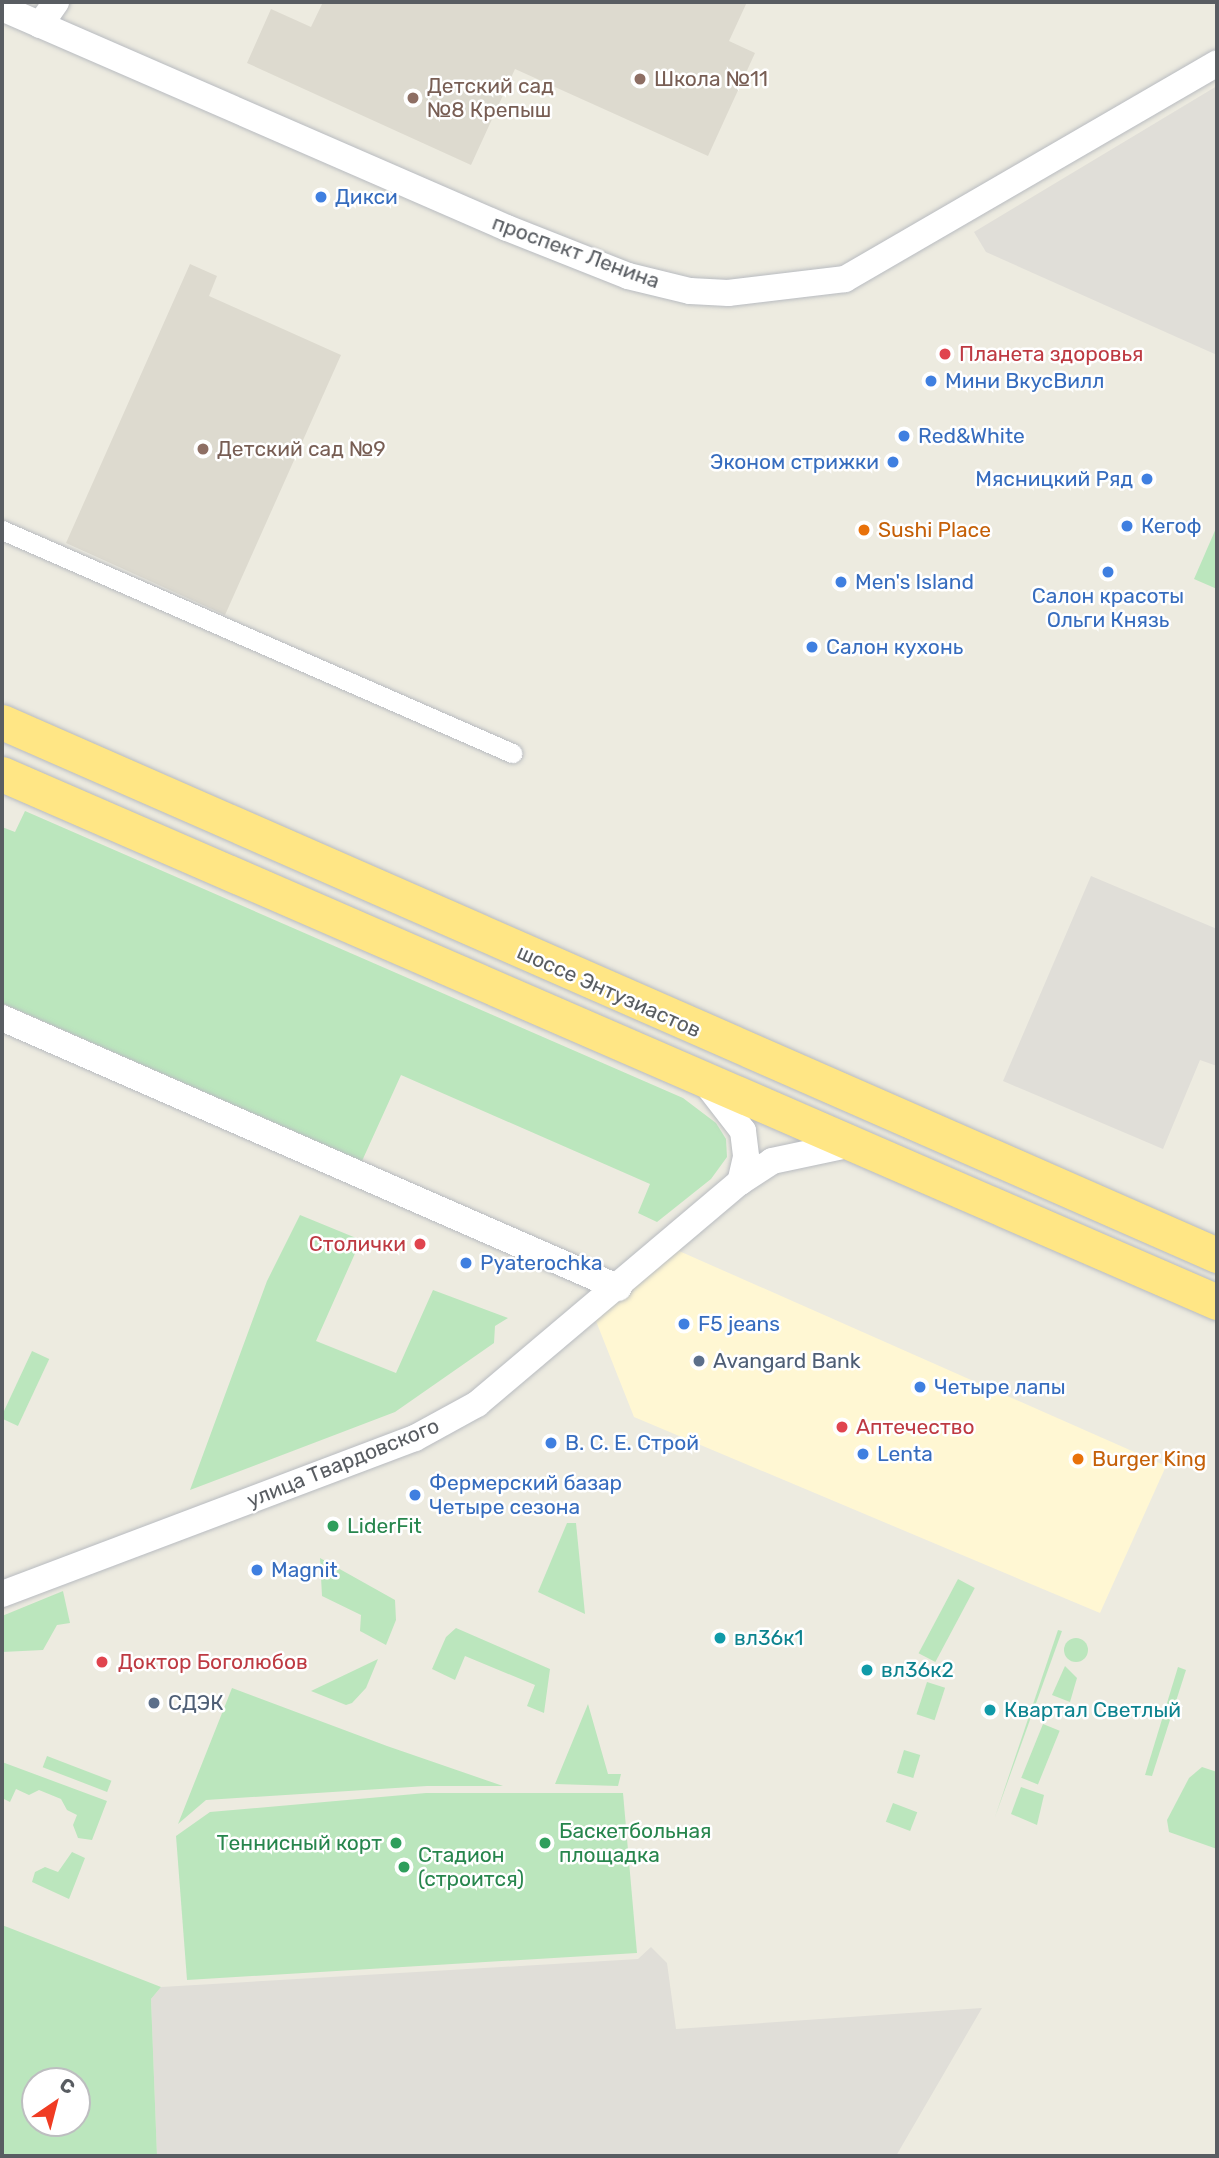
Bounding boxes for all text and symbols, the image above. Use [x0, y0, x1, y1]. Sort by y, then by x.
place label: Школа №11 [654, 66, 768, 92]
marker: Школа №11 [632, 71, 648, 87]
place label: Детский сад №8 Крепыш [427, 73, 554, 123]
marker: Детский сад №8 Крепыш [405, 90, 421, 106]
place label: Дикси [335, 184, 398, 210]
marker: Дикси [313, 189, 329, 205]
street label: проспект Ленина [489, 210, 663, 294]
place label: Планета здоровья [959, 341, 1144, 367]
marker: Планета здоровья [937, 346, 953, 362]
place label: Мини ВкусВилл [945, 368, 1104, 394]
marker: Мини ВкусВилл [923, 373, 939, 389]
place label: Red&White [918, 423, 1025, 449]
marker: Red&White [896, 428, 912, 444]
place label: Детский сад №9 [217, 436, 386, 462]
marker: Детский сад №9 [195, 441, 211, 457]
place label: Эконом стрижки [710, 449, 879, 475]
marker: Эконом стрижки [885, 454, 901, 470]
place label: Мясницкий Ряд [975, 466, 1133, 492]
marker: Мясницкий Ряд [1139, 471, 1155, 487]
place label: Кегоф [1141, 513, 1201, 539]
place label: Sushi Place [878, 517, 991, 543]
marker: Кегоф [1119, 518, 1135, 534]
marker: Sushi Place [856, 522, 872, 538]
marker: Салон красоты Ольги Князь [1100, 564, 1116, 580]
place label: Men's Island [855, 569, 974, 595]
marker: Men's Island [833, 574, 849, 590]
place label: Салон красоты Ольги Князь [1032, 583, 1184, 633]
place label: Салон кухонь [826, 634, 963, 660]
marker: Салон кухонь [804, 639, 820, 655]
street label: шоссе Энтузиастов [513, 939, 705, 1043]
place label: Столички [309, 1231, 406, 1257]
marker: Столички [412, 1236, 428, 1252]
place label: Pyaterochka [480, 1250, 603, 1276]
marker: Pyaterochka [458, 1255, 474, 1271]
place label: F5 jeans [698, 1311, 780, 1337]
marker: F5 jeans [676, 1316, 692, 1332]
place label: Avangard Bank [713, 1348, 861, 1374]
marker: Avangard Bank [691, 1353, 707, 1369]
place label: Четыре лапы [934, 1374, 1066, 1400]
marker: Четыре лапы [912, 1379, 928, 1395]
street label: улица Твардовского [243, 1413, 443, 1513]
place label: Аптечество [856, 1414, 975, 1440]
marker: Аптечество [834, 1419, 850, 1435]
place label: В. С. Е. Строй [565, 1430, 699, 1456]
marker: В. С. Е. Строй [543, 1435, 559, 1451]
place label: Lenta [877, 1441, 933, 1467]
marker: Lenta [855, 1446, 871, 1462]
place label: Burger King [1092, 1446, 1207, 1472]
marker: Burger King [1070, 1451, 1086, 1467]
place label: Фермерский базар Четыре сезона [429, 1470, 622, 1520]
marker: Фермерский базар Четыре сезона [407, 1487, 423, 1503]
place label: LiderFit [347, 1513, 422, 1539]
marker: LiderFit [325, 1518, 341, 1534]
place label: Magnit [271, 1557, 338, 1583]
marker: Magnit [249, 1562, 265, 1578]
place label: вл36к1 [734, 1625, 803, 1651]
marker: вл36к1 [712, 1630, 728, 1646]
place label: Доктор Боголюбов [118, 1649, 308, 1675]
marker: Доктор Боголюбов [92, 1652, 112, 1672]
place label: вл36к2 [881, 1657, 954, 1683]
marker: вл36к2 [859, 1662, 875, 1678]
place label: СДЭК [168, 1690, 224, 1716]
marker: СДЭК [146, 1695, 162, 1711]
place label: Квартал Светлый [1004, 1697, 1181, 1723]
marker: Квартал Светлый [982, 1702, 998, 1718]
place label: Баскетбольная площадка [559, 1818, 711, 1868]
place label: Теннисный корт [216, 1830, 382, 1856]
marker: Теннисный корт [388, 1835, 404, 1851]
marker: Баскетбольная площадка [537, 1835, 553, 1851]
place label: Стадион (строится) [418, 1842, 524, 1892]
marker: Стадион (строится) [396, 1859, 412, 1875]
north arrow [21, 2067, 91, 2137]
text: С [55, 2073, 79, 2099]

